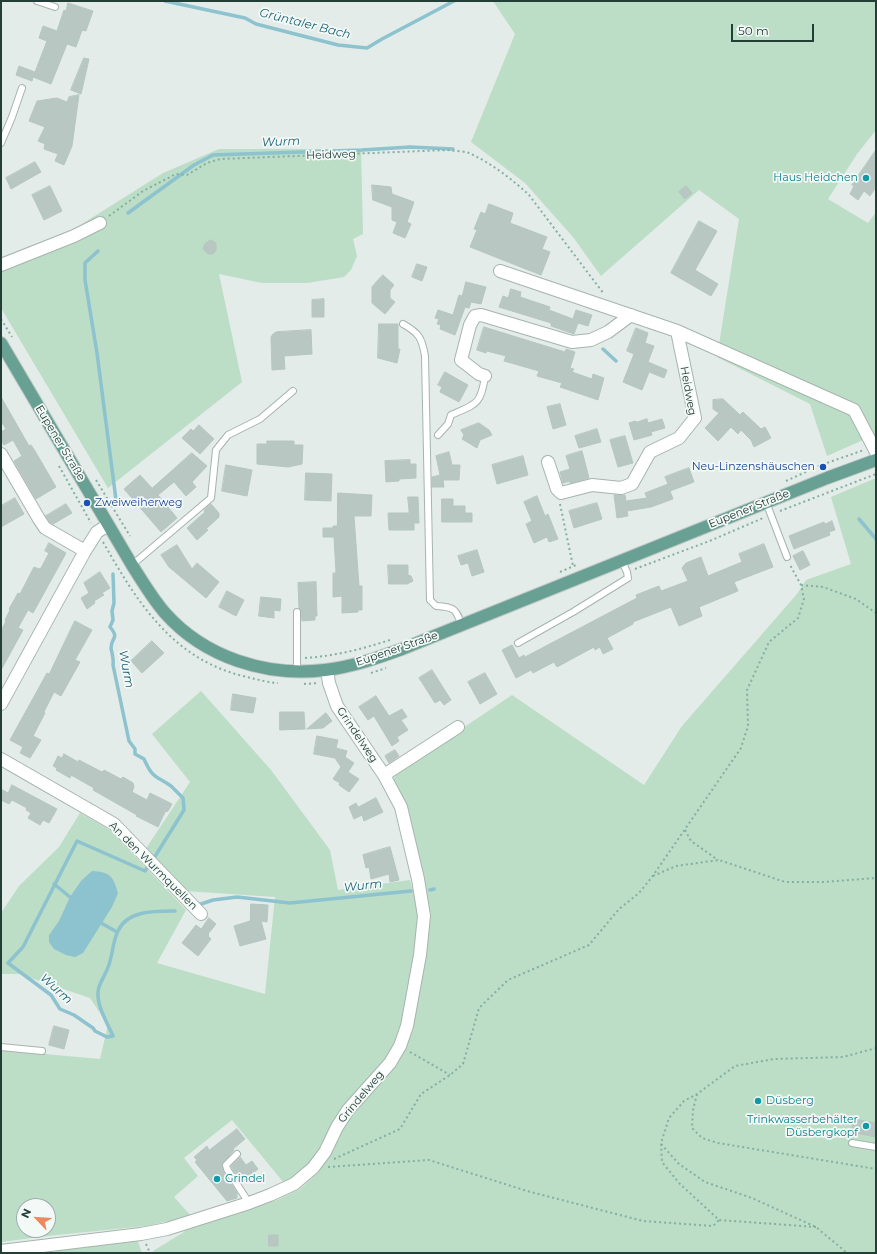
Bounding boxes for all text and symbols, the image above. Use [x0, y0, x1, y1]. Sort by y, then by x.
water label: Grüntaler Bach [258, 6, 352, 42]
scale bar [733, 16, 816, 42]
text: 50 m [738, 23, 769, 38]
water label: Wurm [262, 134, 300, 150]
street label: Heidweg [306, 148, 356, 162]
place label: Haus Heidchen [773, 171, 858, 185]
marker: Haus Heidchen [861, 173, 871, 183]
street label: Heidweg [677, 365, 699, 417]
street label: Eupener Straße [32, 403, 88, 483]
place label: Neu-Linzenshäuschen [692, 460, 815, 474]
marker: Neu-Linzenshäuschen [818, 462, 828, 472]
street label: Eupener Straße [707, 487, 791, 531]
place label: Zweiweiherweg [95, 496, 183, 510]
marker: Zweiweiherweg [82, 498, 92, 508]
street label: Eupener Straße [354, 629, 440, 669]
water label: Wurm [115, 649, 137, 689]
street label: Grindelweg [334, 705, 380, 765]
street label: An den Wurmquellen [106, 819, 200, 913]
water label: Wurm [343, 877, 383, 895]
water label: Wurm [37, 971, 75, 1007]
street label: Grindelweg [335, 1068, 387, 1126]
place label: Düsberg [766, 1094, 814, 1108]
marker: Düsberg [753, 1096, 763, 1106]
place label: Trinkwasserbehälter Düsbergkopf [747, 1113, 858, 1139]
marker: Trinkwasserbehälter Düsbergkopf [861, 1121, 871, 1131]
place label: Grindel [225, 1172, 265, 1186]
marker: Grindel [212, 1174, 222, 1184]
north arrow [16, 1198, 56, 1238]
text: N [18, 1206, 34, 1220]

